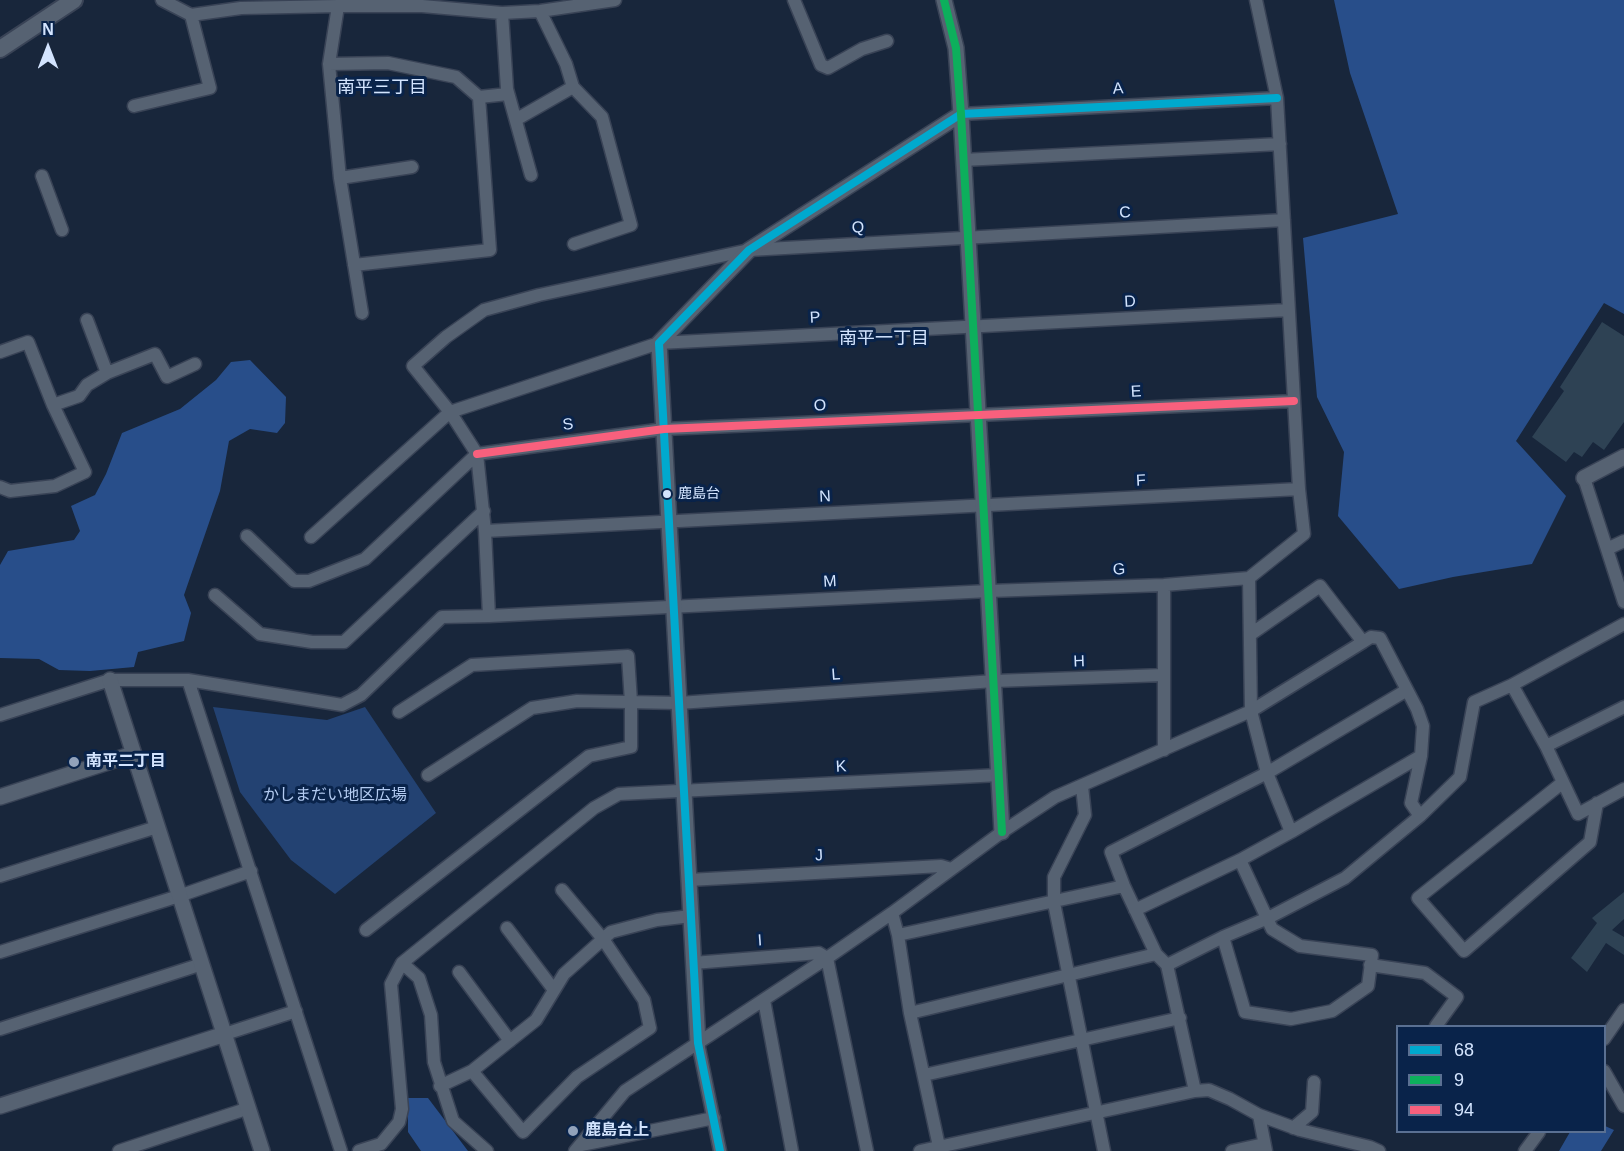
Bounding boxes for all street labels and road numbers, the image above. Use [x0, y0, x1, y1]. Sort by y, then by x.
street label: A [1112, 79, 1124, 99]
street label: C [1119, 203, 1131, 223]
street label: Q [851, 218, 865, 238]
street label: D [1124, 292, 1136, 312]
street label: P [809, 308, 821, 328]
street label: E [1130, 382, 1142, 402]
street label: O [813, 396, 827, 416]
street label: S [562, 415, 574, 435]
street label: F [1136, 471, 1146, 491]
street label: N [819, 487, 831, 507]
street label: G [1112, 560, 1126, 580]
street label: M [823, 572, 837, 592]
street label: H [1073, 652, 1085, 672]
street label: L [831, 665, 841, 685]
street label: K [835, 757, 847, 777]
street label: J [815, 846, 823, 866]
street label: I [757, 931, 763, 951]

